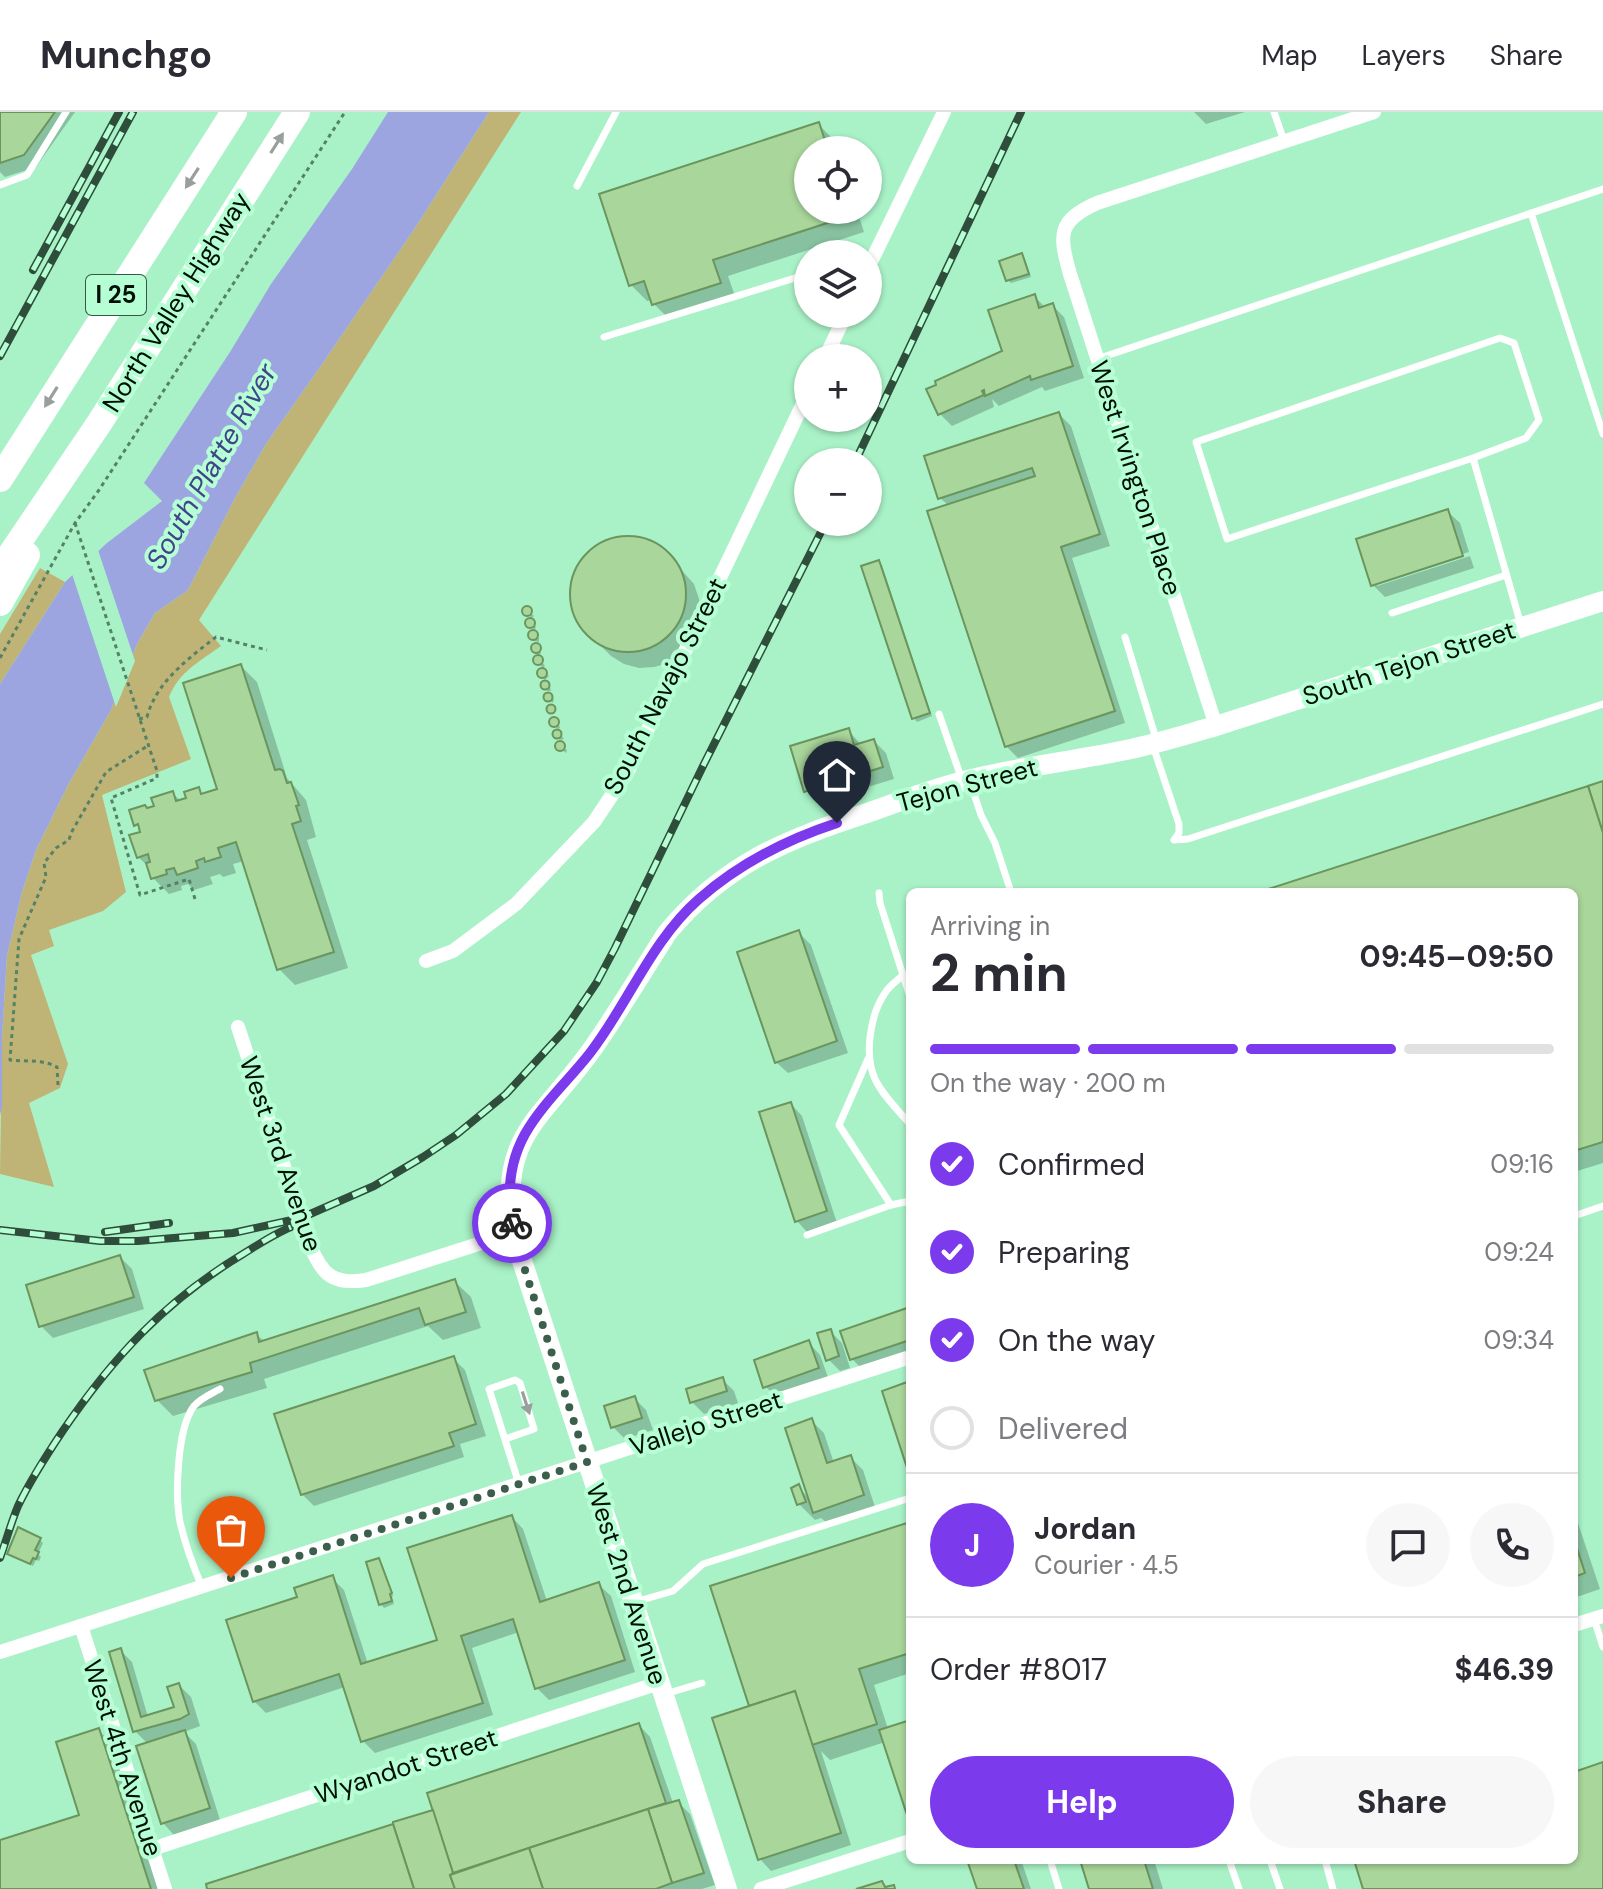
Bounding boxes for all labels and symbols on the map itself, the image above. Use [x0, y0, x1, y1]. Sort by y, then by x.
one-way arrow [269, 133, 284, 154]
one-way arrow [184, 167, 199, 188]
street label: North Valley Highway [94, 186, 258, 418]
road number: I 25 [86, 275, 146, 315]
water label: South Platte River [138, 356, 286, 576]
street label: West Irvington Place [1082, 356, 1190, 600]
one-way arrow [44, 386, 59, 407]
street label: South Navajo Street [596, 572, 734, 800]
street label: South Tejon Street [1298, 613, 1520, 713]
pin [803, 741, 871, 823]
street label: Tejon Street [893, 750, 1041, 820]
street label: West 3rd Avenue [232, 1052, 330, 1256]
courier [472, 1183, 552, 1263]
street label: Vallejo Street [625, 1382, 787, 1464]
one-way arrow [520, 1392, 533, 1416]
street label: West 2nd Avenue [578, 1479, 676, 1689]
pin [197, 1496, 265, 1578]
street label: West 4th Avenue [75, 1656, 171, 1860]
street label: Wyandot Street [310, 1720, 502, 1812]

